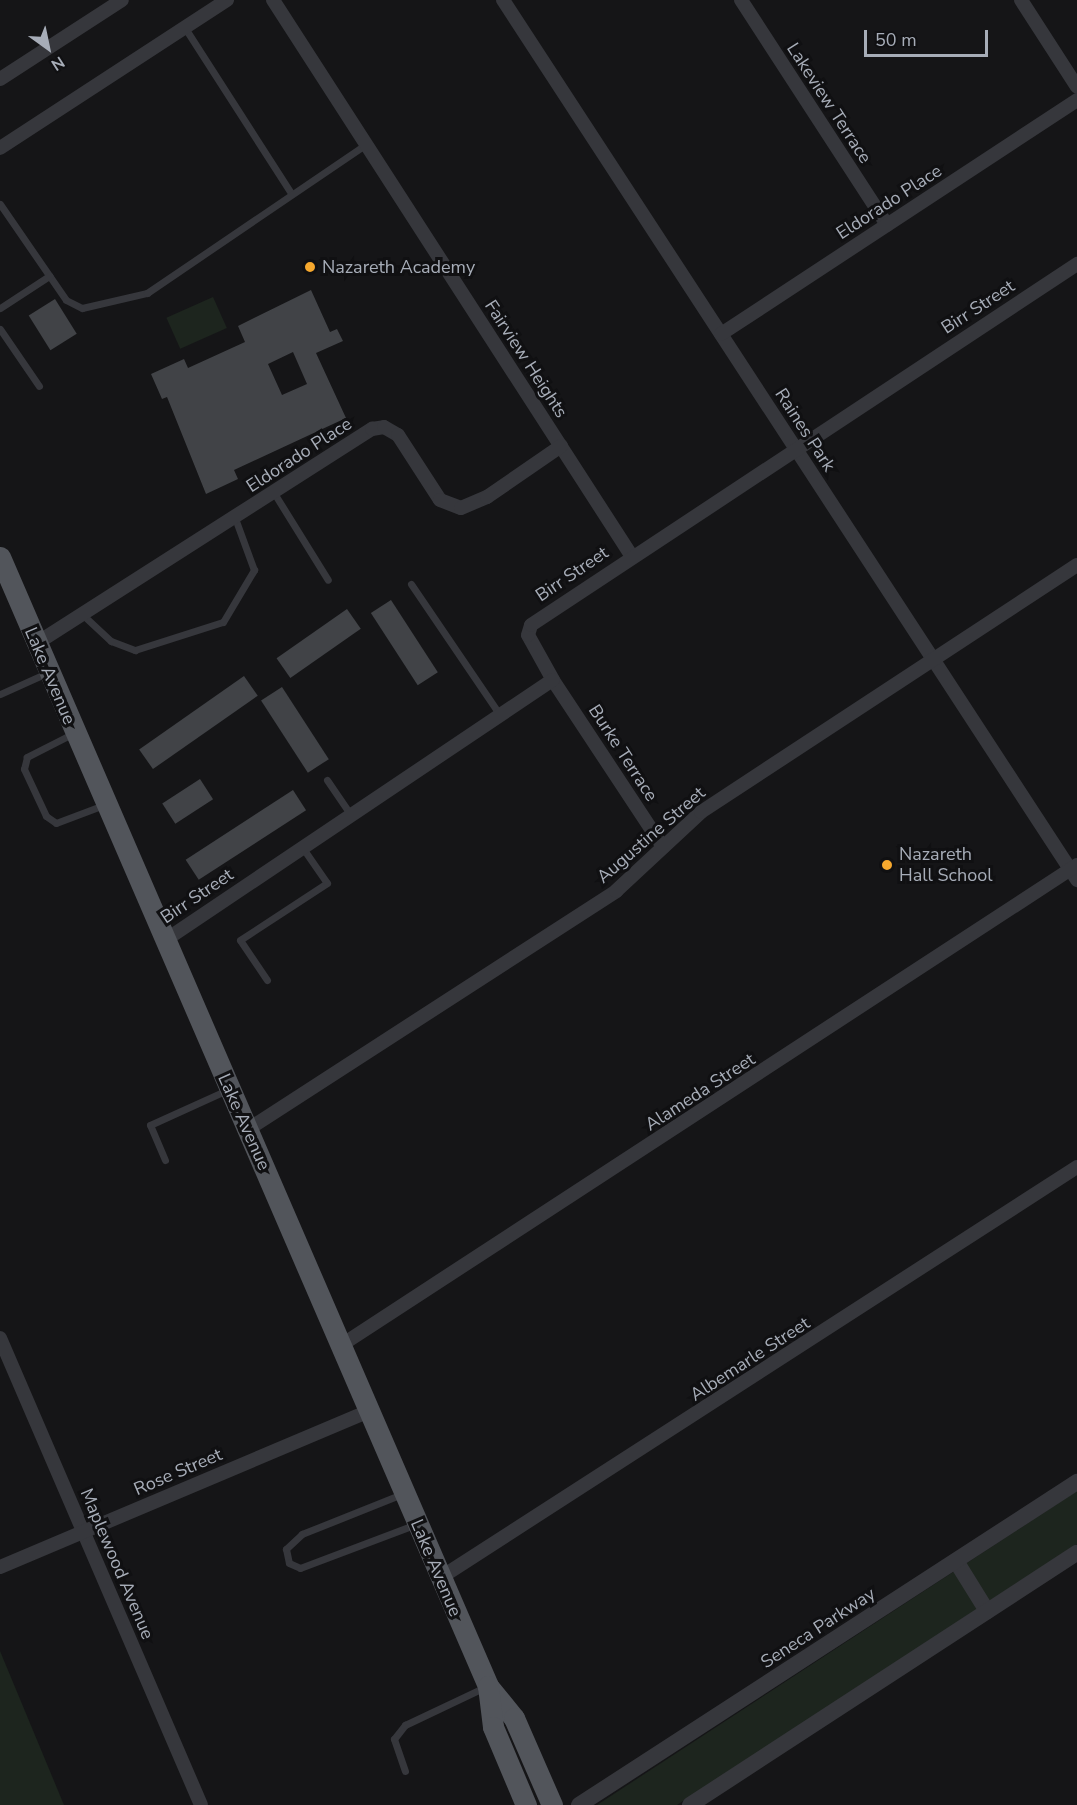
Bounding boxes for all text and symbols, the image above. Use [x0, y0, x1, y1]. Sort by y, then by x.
north arrow [18, 18, 78, 78]
scale bar [867, 18, 992, 56]
text: 50 m [875, 28, 917, 52]
street label: Lakeview Terrace [782, 39, 876, 167]
text: N [47, 51, 69, 76]
street label: Eldorado Place [832, 160, 946, 244]
place label: Nazareth Academy [322, 256, 475, 278]
marker: Nazareth Academy [303, 260, 317, 274]
street label: Birr Street [937, 275, 1019, 339]
street label: Fairview Heights [480, 296, 572, 422]
street label: Raines Park [770, 384, 840, 476]
street label: Eldorado Place [242, 413, 356, 497]
street label: Birr Street [532, 542, 612, 606]
street label: Lake Avenue [20, 624, 80, 728]
street label: Burke Terrace [584, 701, 662, 805]
street label: Augustine Street [592, 782, 710, 888]
place label: Nazareth Hall School [899, 844, 992, 886]
marker: Nazareth Hall School [880, 858, 894, 872]
street label: Birr Street [157, 864, 237, 928]
street label: Alameda Street [641, 1048, 759, 1136]
street label: Lake Avenue [213, 1070, 275, 1174]
street label: Albemarle Street [686, 1312, 814, 1406]
street label: Rose Street [131, 1444, 225, 1500]
street label: Maplewood Avenue [76, 1485, 158, 1643]
street label: Lake Avenue [406, 1516, 466, 1620]
street label: Seneca Parkway [757, 1583, 879, 1673]

